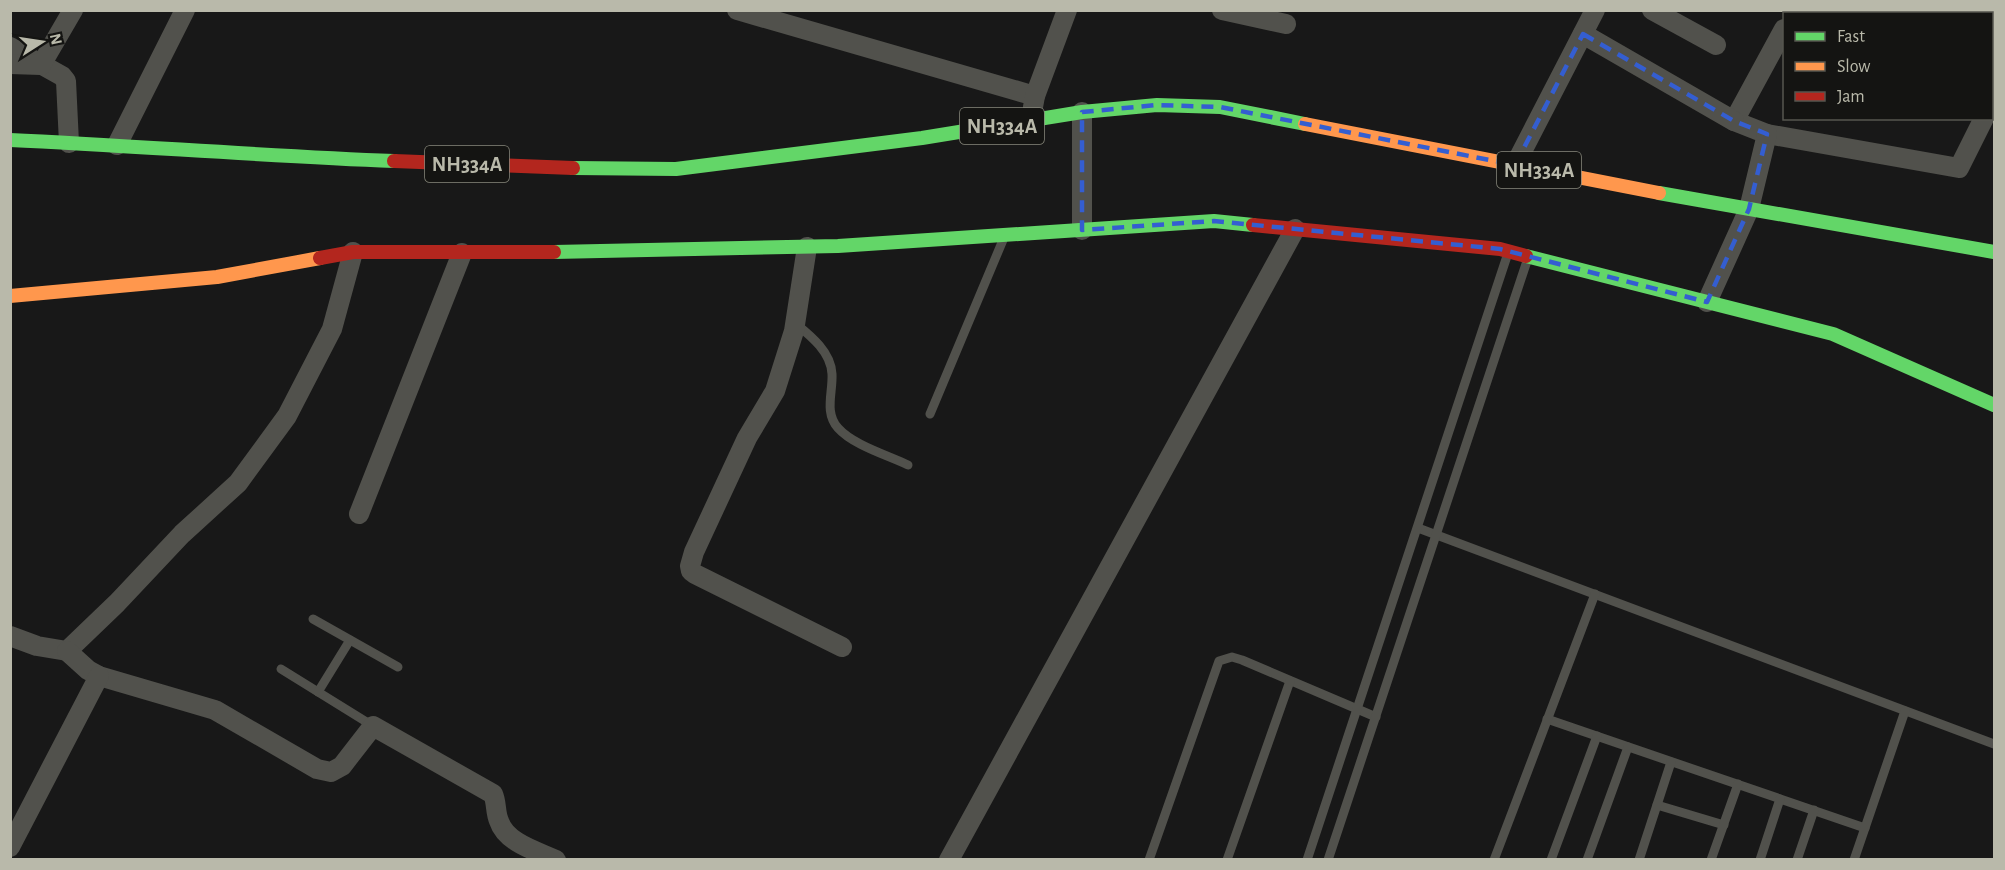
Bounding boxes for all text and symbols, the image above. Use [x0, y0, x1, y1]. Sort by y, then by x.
north arrow [12, 12, 72, 72]
legend [1783, 12, 1993, 120]
text: Fast [1837, 28, 1865, 46]
text: N [47, 32, 65, 46]
text: Slow [1837, 58, 1870, 76]
text: Jam [1837, 88, 1865, 106]
road number: NH334A [960, 108, 1044, 144]
road number: NH334A [425, 146, 509, 182]
road number: NH334A [1497, 152, 1581, 188]

